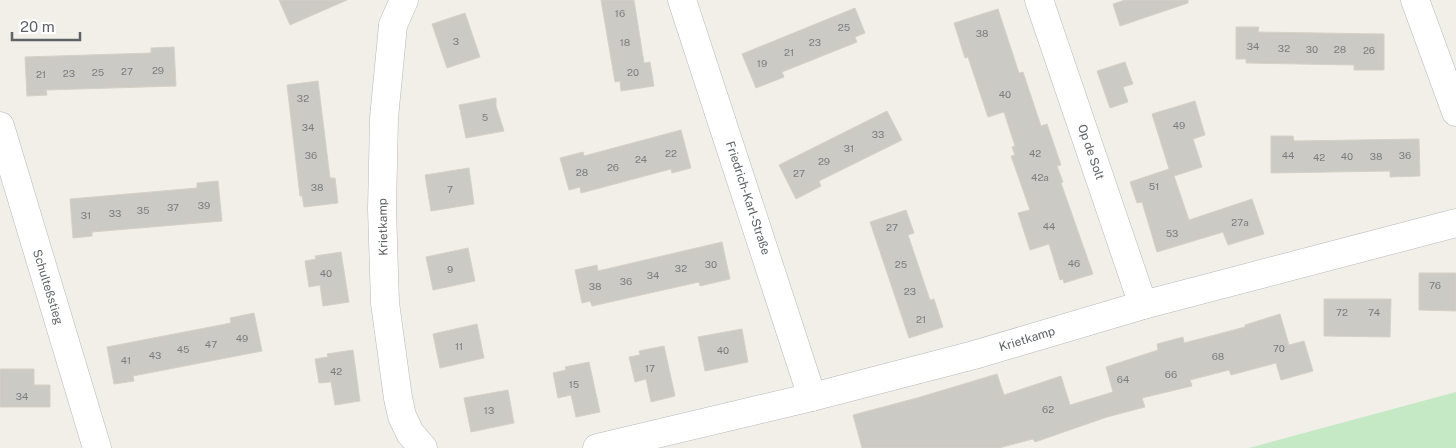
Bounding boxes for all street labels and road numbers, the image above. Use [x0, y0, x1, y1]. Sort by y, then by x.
street label: Op de Solt [1075, 122, 1107, 182]
street label: Friedrich-Karl-Straße [723, 139, 773, 257]
street label: Krietkamp [375, 198, 391, 256]
street label: Schulteßstieg [30, 248, 66, 326]
street label: Krietkamp [997, 324, 1057, 354]

